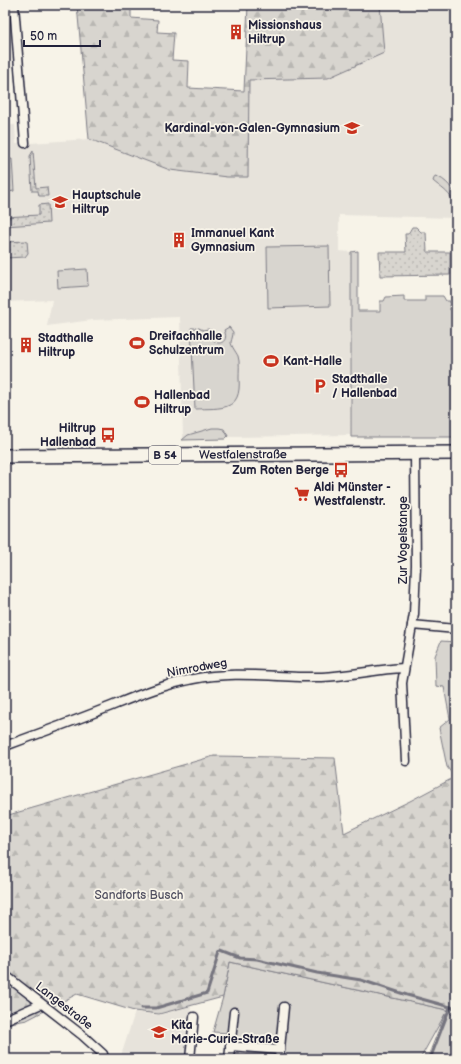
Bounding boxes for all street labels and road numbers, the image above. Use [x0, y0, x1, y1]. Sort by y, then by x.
road number: B 54 [149, 446, 181, 464]
street label: Westfalenstraße [199, 447, 287, 462]
street label: Zur Vogelstange [396, 496, 411, 585]
street label: Nimrodweg [166, 655, 228, 681]
street label: Langestraße [32, 979, 96, 1033]

